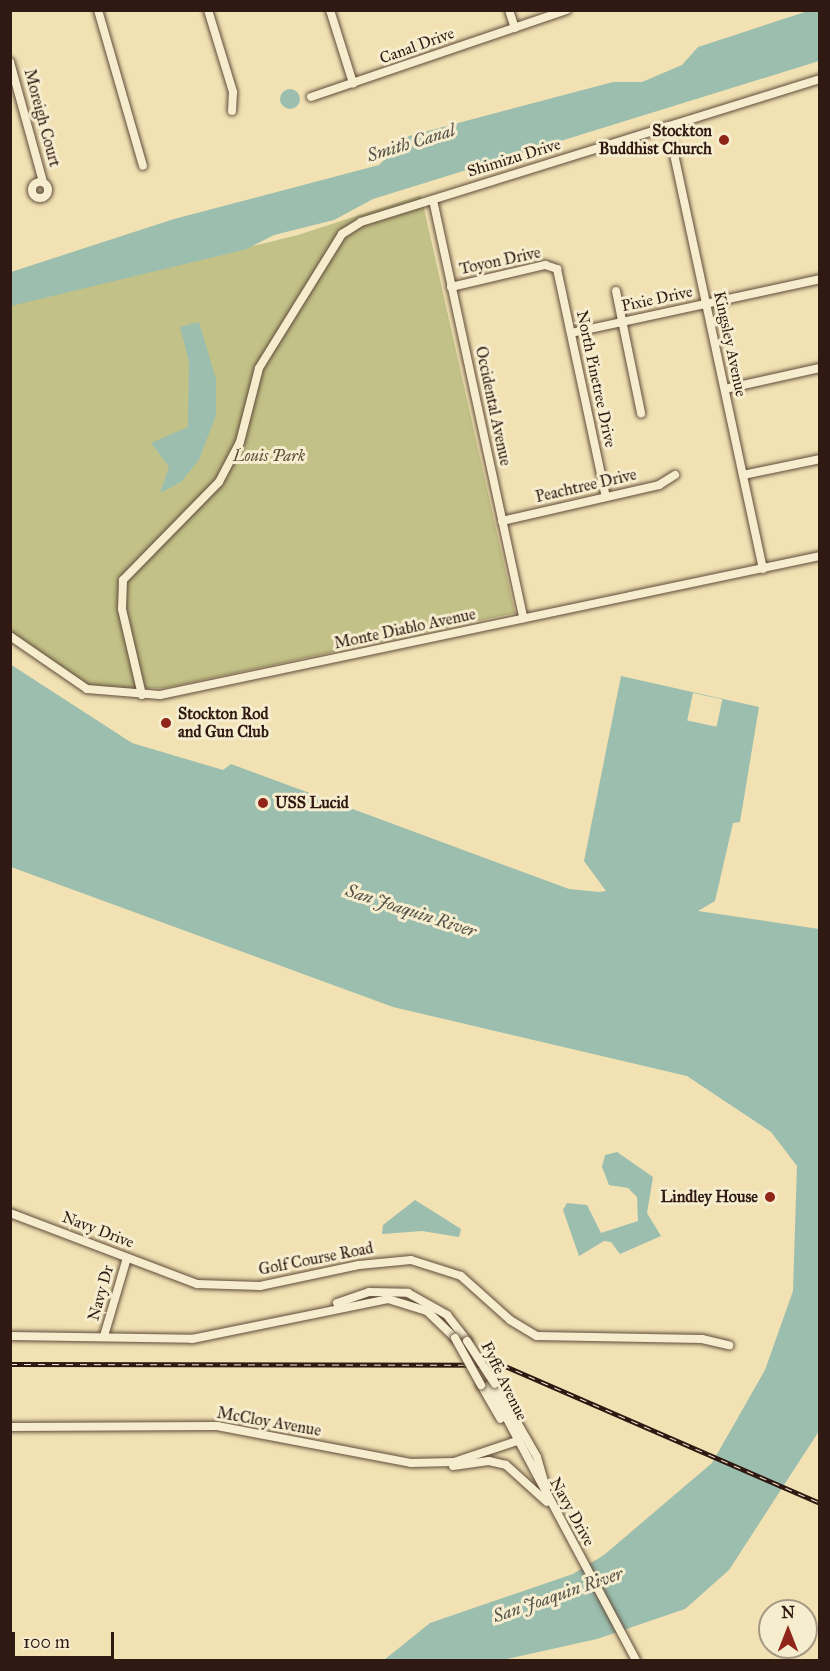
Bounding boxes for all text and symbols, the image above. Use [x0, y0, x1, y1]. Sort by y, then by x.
street label: Canal Drive [377, 24, 457, 68]
street label: Moreigh Court [20, 67, 64, 169]
water label: Smith Canal [364, 119, 458, 167]
place label: Stockton Buddhist Church [599, 121, 712, 159]
marker: Stockton Buddhist Church [717, 133, 731, 147]
street label: Shimizu Drive [465, 135, 563, 181]
street label: Toyon Drive [458, 243, 542, 279]
street label: Pixie Drive [620, 282, 694, 316]
street label: Kingsley Avenue [709, 289, 751, 399]
street label: North Pinetree Drive [572, 309, 620, 449]
street label: Occidental Avenue [471, 345, 515, 467]
park label: Louis Park [233, 446, 305, 466]
street label: Peachtree Drive [534, 465, 638, 507]
street label: Monte Diablo Avenue [332, 605, 478, 653]
place label: Stockton Rod and Gun Club [178, 704, 269, 742]
marker: Stockton Rod and Gun Club [159, 716, 173, 730]
place label: USS Lucid [275, 793, 349, 813]
marker: USS Lucid [256, 796, 270, 810]
water label: San Joaquin River [343, 880, 479, 942]
place label: Lindley House [660, 1187, 758, 1207]
marker: Lindley House [763, 1190, 777, 1204]
street label: Navy Drive [59, 1208, 137, 1252]
street label: Golf Course Road [257, 1238, 375, 1280]
street label: Navy Dr [84, 1263, 118, 1323]
street label: Fyffe Avenue [477, 1338, 531, 1424]
street label: McCloy Avenue [215, 1403, 323, 1441]
street label: Navy Drive [545, 1474, 599, 1550]
water label: San Joaquin River [490, 1563, 626, 1627]
north arrow [758, 1599, 818, 1659]
text: N [781, 1603, 795, 1622]
scale bar [15, 1620, 117, 1658]
text: 100 m [23, 1631, 70, 1653]

